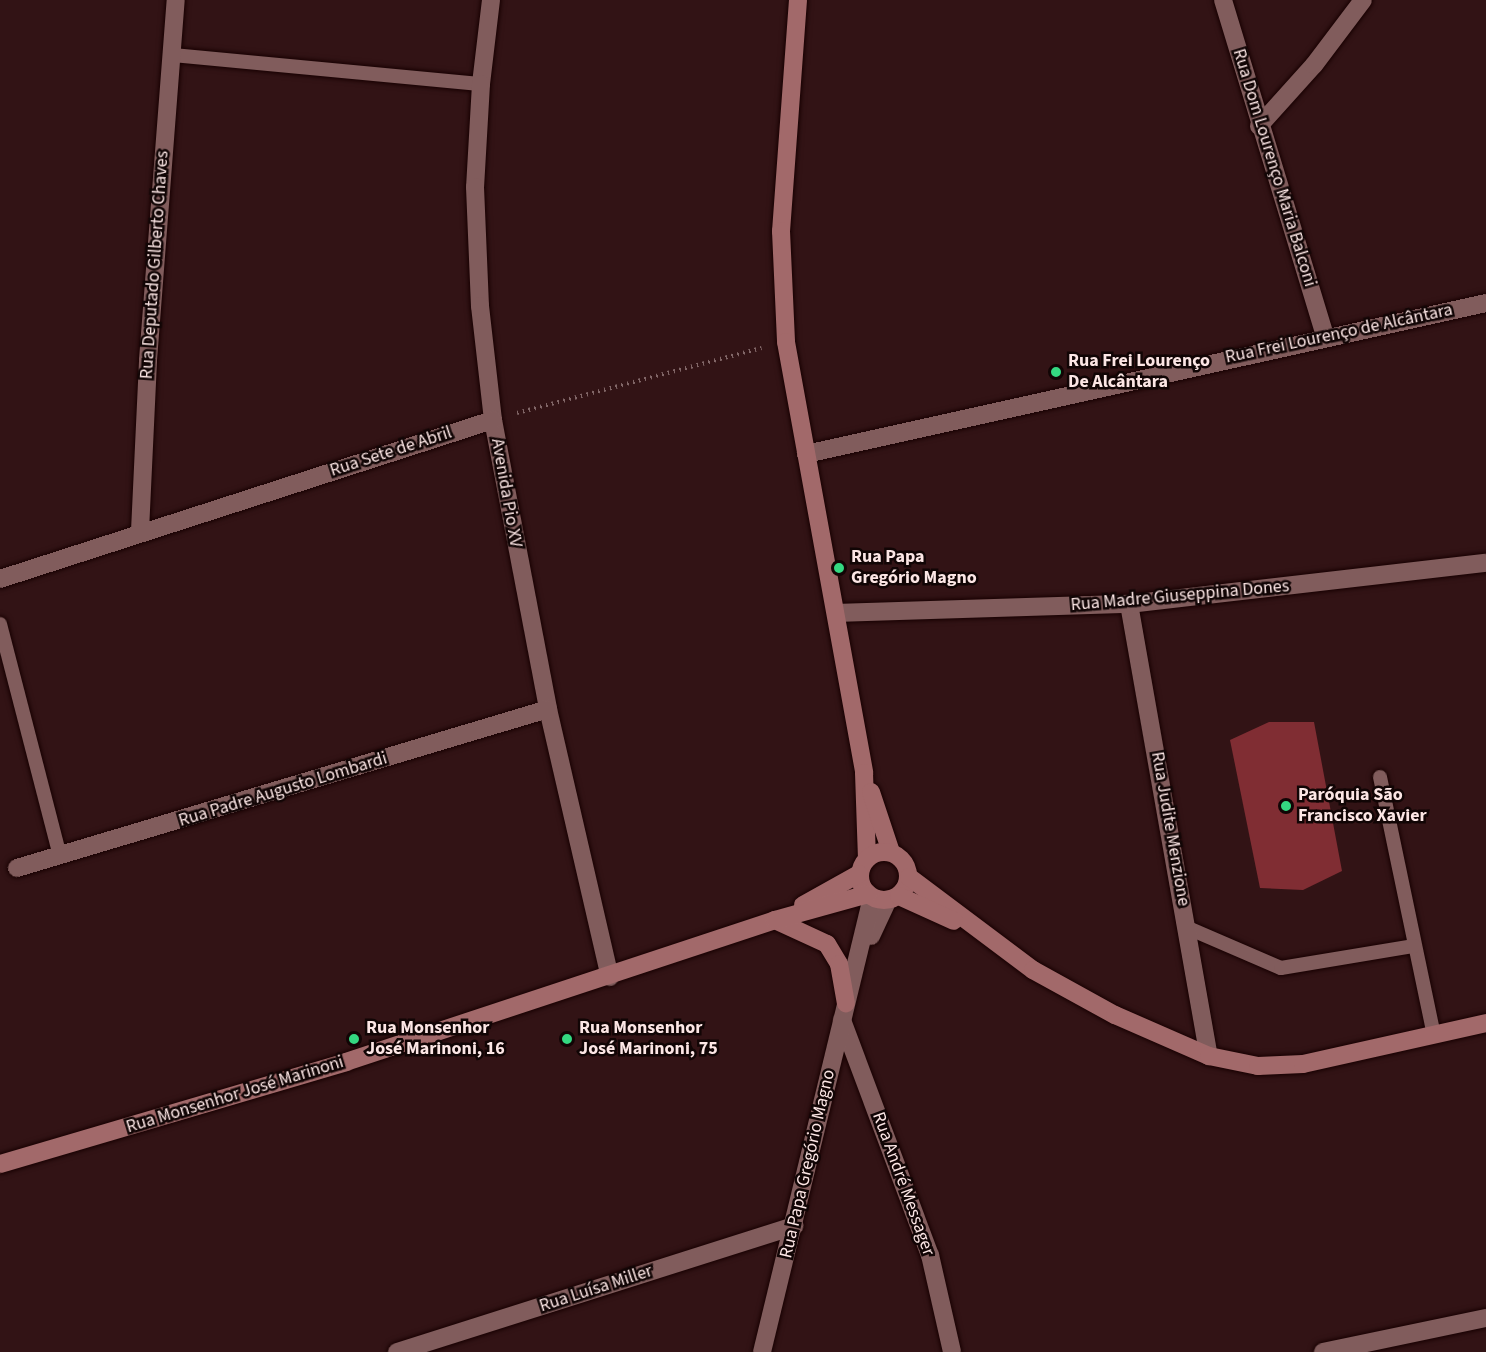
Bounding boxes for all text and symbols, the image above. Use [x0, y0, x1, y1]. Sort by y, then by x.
street label: Rua Dom Lourenço Maria Balconi [1227, 46, 1321, 290]
street label: Rua Deputado Gilberto Chaves [136, 150, 174, 380]
street label: Rua Frei Lourenço de Alcântara [1223, 299, 1455, 369]
place label: Rua Frei Lourenço De Alcântara [1068, 351, 1210, 394]
marker: Rua Frei Lourenço De Alcântara [1049, 365, 1063, 379]
street label: Rua Sete de Abril [327, 422, 455, 482]
street label: Avenida Pio XV [486, 437, 526, 549]
place label: Rua Papa Gregório Magno [851, 547, 977, 590]
marker: Rua Papa Gregório Magno [832, 561, 846, 575]
street label: Rua Madre Giuseppina Dones [1070, 576, 1290, 616]
street label: Rua Padre Augusto Lombardi [176, 748, 390, 832]
street label: Rua Judite Menzione [1146, 750, 1194, 908]
place label: Paróquia São Francisco Xavier [1298, 785, 1427, 828]
marker: Paróquia São Francisco Xavier [1279, 799, 1293, 813]
place label: Rua Monsenhor José Marinoni, 16 [366, 1018, 505, 1060]
place label: Rua Monsenhor José Marinoni, 75 [579, 1018, 718, 1060]
marker: Rua Monsenhor José Marinoni, 16 [347, 1032, 361, 1046]
marker: Rua Monsenhor José Marinoni, 75 [560, 1032, 574, 1046]
street label: Rua Monsenhor José Marinoni [124, 1052, 346, 1138]
street label: Rua Papa Gregório Magno [776, 1068, 840, 1260]
street label: Rua André Messager [867, 1109, 939, 1259]
street label: Rua Luísa Miller [537, 1261, 655, 1317]

